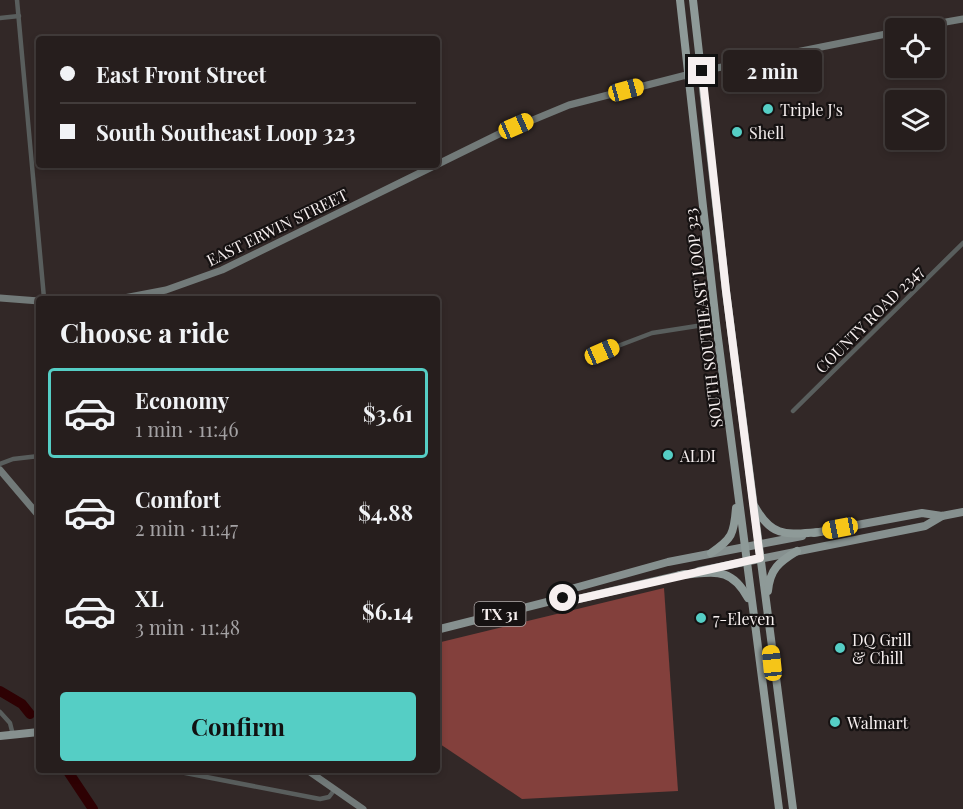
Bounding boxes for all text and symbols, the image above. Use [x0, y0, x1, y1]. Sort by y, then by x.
map controls [885, 18, 945, 150]
button: locate [885, 18, 945, 78]
callout: 2 min [723, 50, 822, 92]
route end [688, 57, 715, 84]
text: 2 min [747, 57, 798, 84]
text: East Front Street [96, 59, 266, 89]
car [606, 77, 646, 103]
button: layers [885, 90, 945, 150]
place label: Triple J's [780, 99, 843, 120]
marker: Triple J's [761, 102, 775, 116]
car [496, 110, 536, 142]
text: South Southeast Loop 323 [96, 117, 355, 147]
place label: Shell [749, 122, 785, 143]
marker: Shell [730, 125, 744, 139]
street label: EAST ERWIN STREET [203, 184, 351, 270]
street label: SOUTH SOUTHEAST LOOP 323 [679, 207, 727, 429]
street label: COUNTY ROAD 2347 [811, 260, 928, 377]
text: Choose a ride [60, 314, 229, 350]
car [582, 336, 622, 368]
text: Economy [135, 385, 229, 415]
icon: car [63, 386, 117, 440]
text: $3.61 [363, 398, 413, 428]
text: 1 min · 11:46 [135, 415, 239, 442]
place label: ALDI [679, 445, 716, 466]
marker: ALDI [661, 448, 675, 462]
text: Comfort [135, 484, 221, 514]
icon: car [63, 485, 117, 539]
text: $4.88 [358, 497, 413, 527]
text: 2 min · 11:47 [135, 514, 238, 541]
car [821, 516, 859, 540]
text: XL [135, 583, 164, 613]
icon: car [63, 584, 117, 638]
route start [549, 584, 576, 611]
text: $6.14 [362, 596, 413, 626]
road number: TX 31 [474, 602, 526, 626]
place label: 7-Eleven [713, 608, 775, 629]
marker: 7-Eleven [694, 611, 708, 625]
text: 3 min · 11:48 [135, 613, 240, 640]
place label: DQ Grill & Chill [852, 629, 912, 668]
marker: DQ Grill & Chill [833, 641, 847, 655]
car [761, 644, 783, 682]
button: Confirm [60, 692, 416, 761]
place label: Walmart [846, 712, 909, 733]
marker: Walmart [828, 715, 842, 729]

